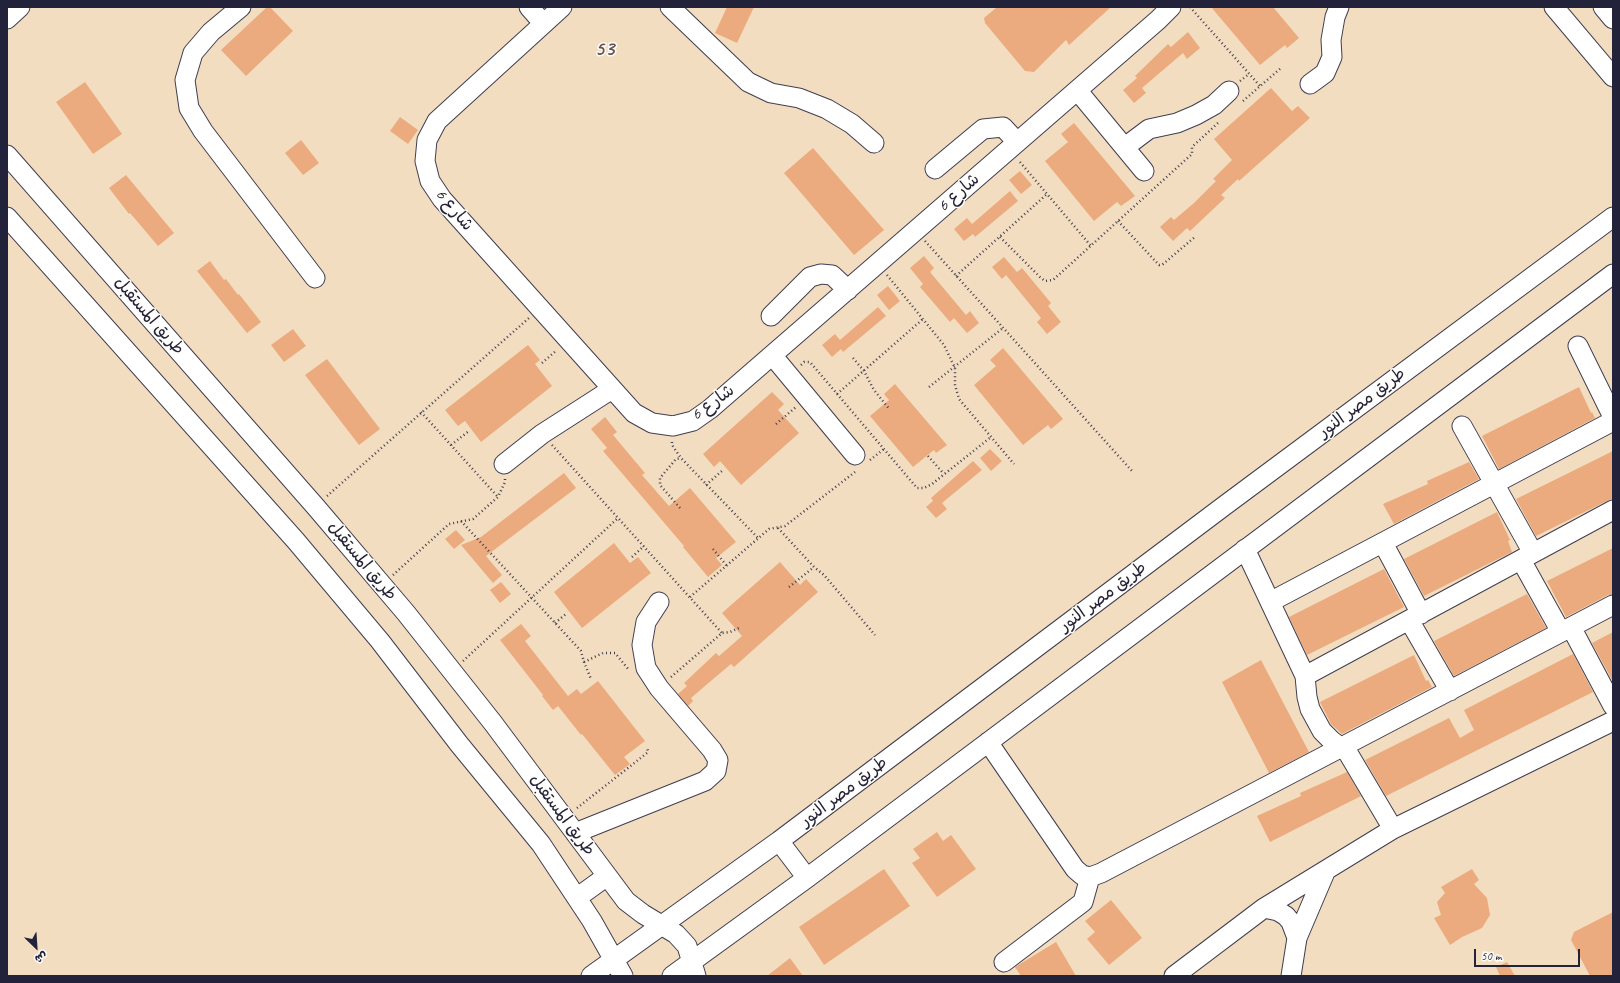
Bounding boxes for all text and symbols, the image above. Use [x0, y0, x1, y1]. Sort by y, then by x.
district label: 53 [595, 36, 615, 62]
street label: شارع 6 [934, 169, 984, 217]
street label: شارع 6 [431, 185, 477, 235]
street label: طريق المستقبل [109, 273, 189, 359]
street label: طريق مصر النور [1314, 364, 1410, 442]
street label: شارع 6 [687, 380, 739, 426]
street label: طريق المستقبل [323, 517, 401, 605]
street label: طريق مصر النور [1055, 558, 1151, 636]
street label: طريق مصر النور [796, 753, 892, 831]
street label: طريق المستقبل [525, 770, 599, 860]
north arrow [16, 927, 56, 967]
scale bar [1476, 941, 1582, 967]
text: 50 m [1481, 948, 1501, 964]
text: ش [33, 949, 50, 967]

